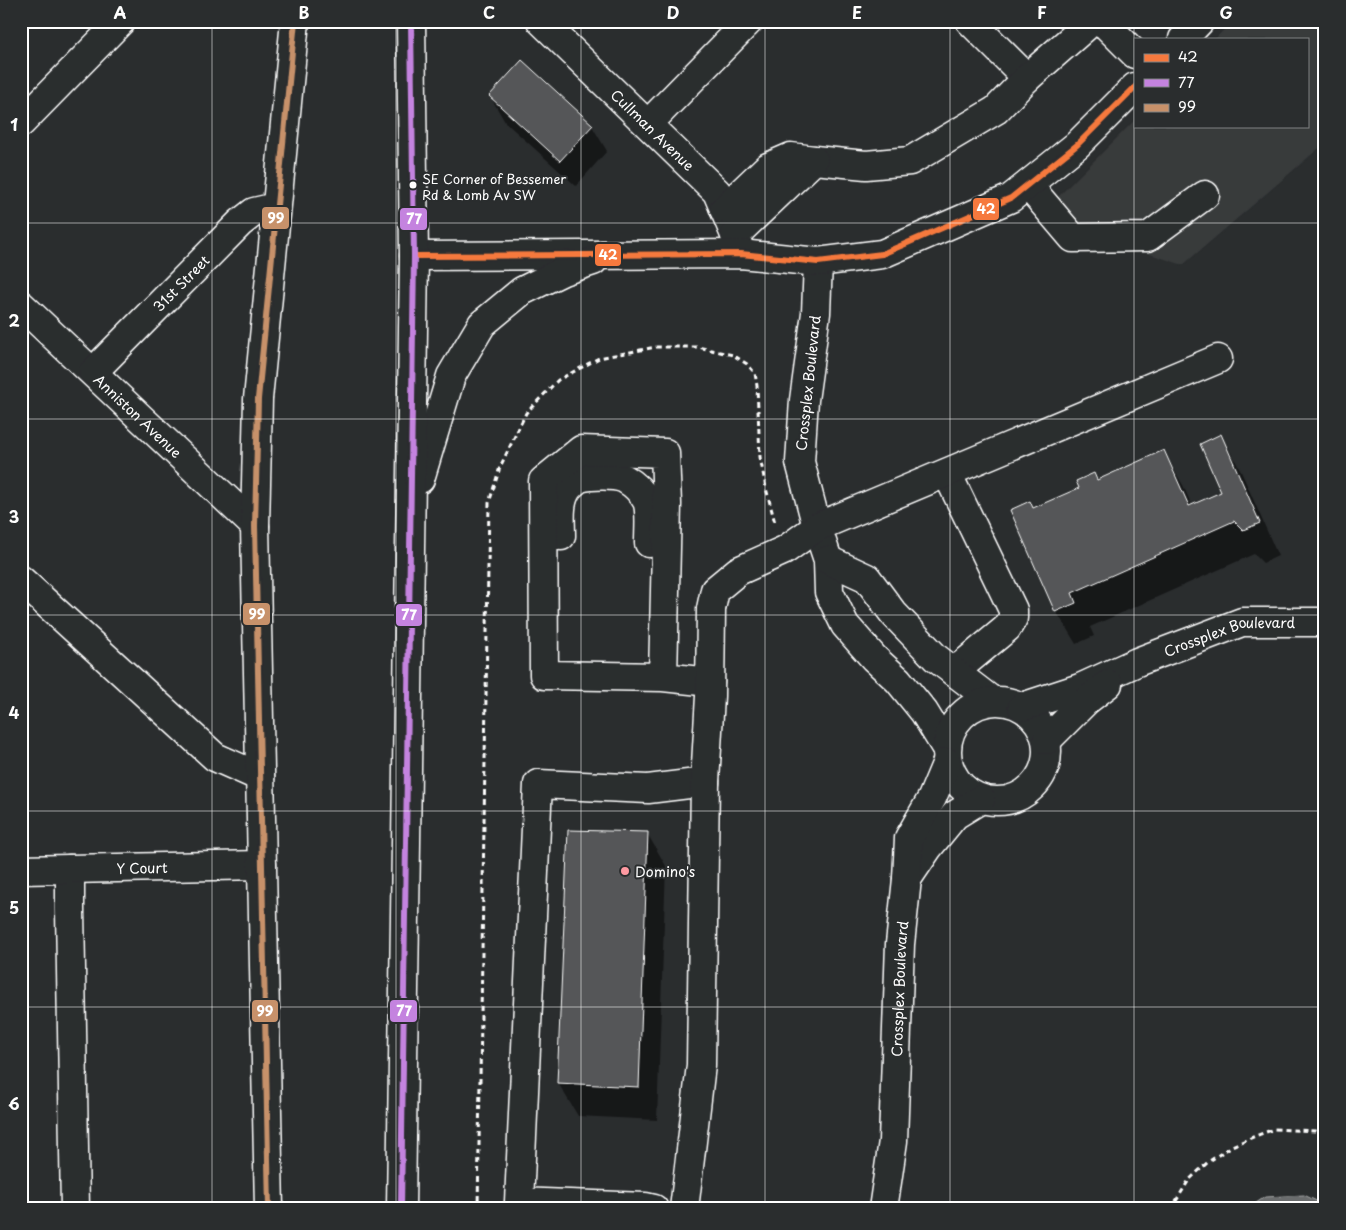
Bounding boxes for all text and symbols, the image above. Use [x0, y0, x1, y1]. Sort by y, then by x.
text: A [114, 0, 127, 24]
text: B [299, 0, 310, 24]
text: C [483, 0, 495, 24]
text: D [667, 0, 679, 24]
text: E [852, 0, 862, 24]
text: F [1037, 0, 1047, 24]
text: G [1219, 0, 1233, 24]
legend [1134, 38, 1308, 128]
text: 42 [1178, 44, 1198, 67]
text: 77 [1178, 70, 1195, 93]
street label: Cullman Avenue [606, 84, 699, 175]
text: 99 [1178, 94, 1196, 117]
text: 1 [10, 112, 18, 136]
place label: SE Corner of Bessemer Rd & Lomb Av SW [422, 169, 567, 204]
marker: SE Corner of Bessemer Rd & Lomb Av SW [408, 180, 418, 190]
line badge: 42 [972, 197, 1000, 221]
text: 42 [977, 198, 996, 219]
line badge: 99 [261, 206, 290, 230]
text: 99 [268, 207, 285, 228]
line badge: 77 [399, 207, 428, 231]
text: 77 [406, 208, 422, 229]
line badge: 42 [594, 243, 622, 267]
text: 42 [599, 244, 618, 265]
street label: 31st Street [148, 250, 214, 316]
text: 2 [8, 308, 20, 332]
street label: Crossplex Boulevard [790, 314, 826, 452]
street label: Anniston Avenue [89, 369, 187, 462]
text: 3 [9, 504, 19, 528]
line badge: 99 [242, 602, 271, 626]
text: 99 [249, 603, 266, 624]
line badge: 77 [395, 603, 423, 627]
text: 77 [401, 604, 417, 625]
street label: Crossplex Boulevard [1161, 611, 1295, 661]
text: 4 [9, 700, 20, 724]
street label: Y Court [116, 856, 168, 879]
place label: Domino's [635, 861, 695, 882]
marker: Domino's [619, 865, 631, 877]
text: 5 [9, 895, 19, 919]
street label: Crossplex Boulevard [885, 919, 913, 1057]
line badge: 99 [251, 999, 279, 1023]
line badge: 77 [389, 999, 418, 1023]
text: 99 [257, 1000, 274, 1021]
text: 77 [396, 1000, 412, 1021]
text: 6 [8, 1091, 20, 1115]

